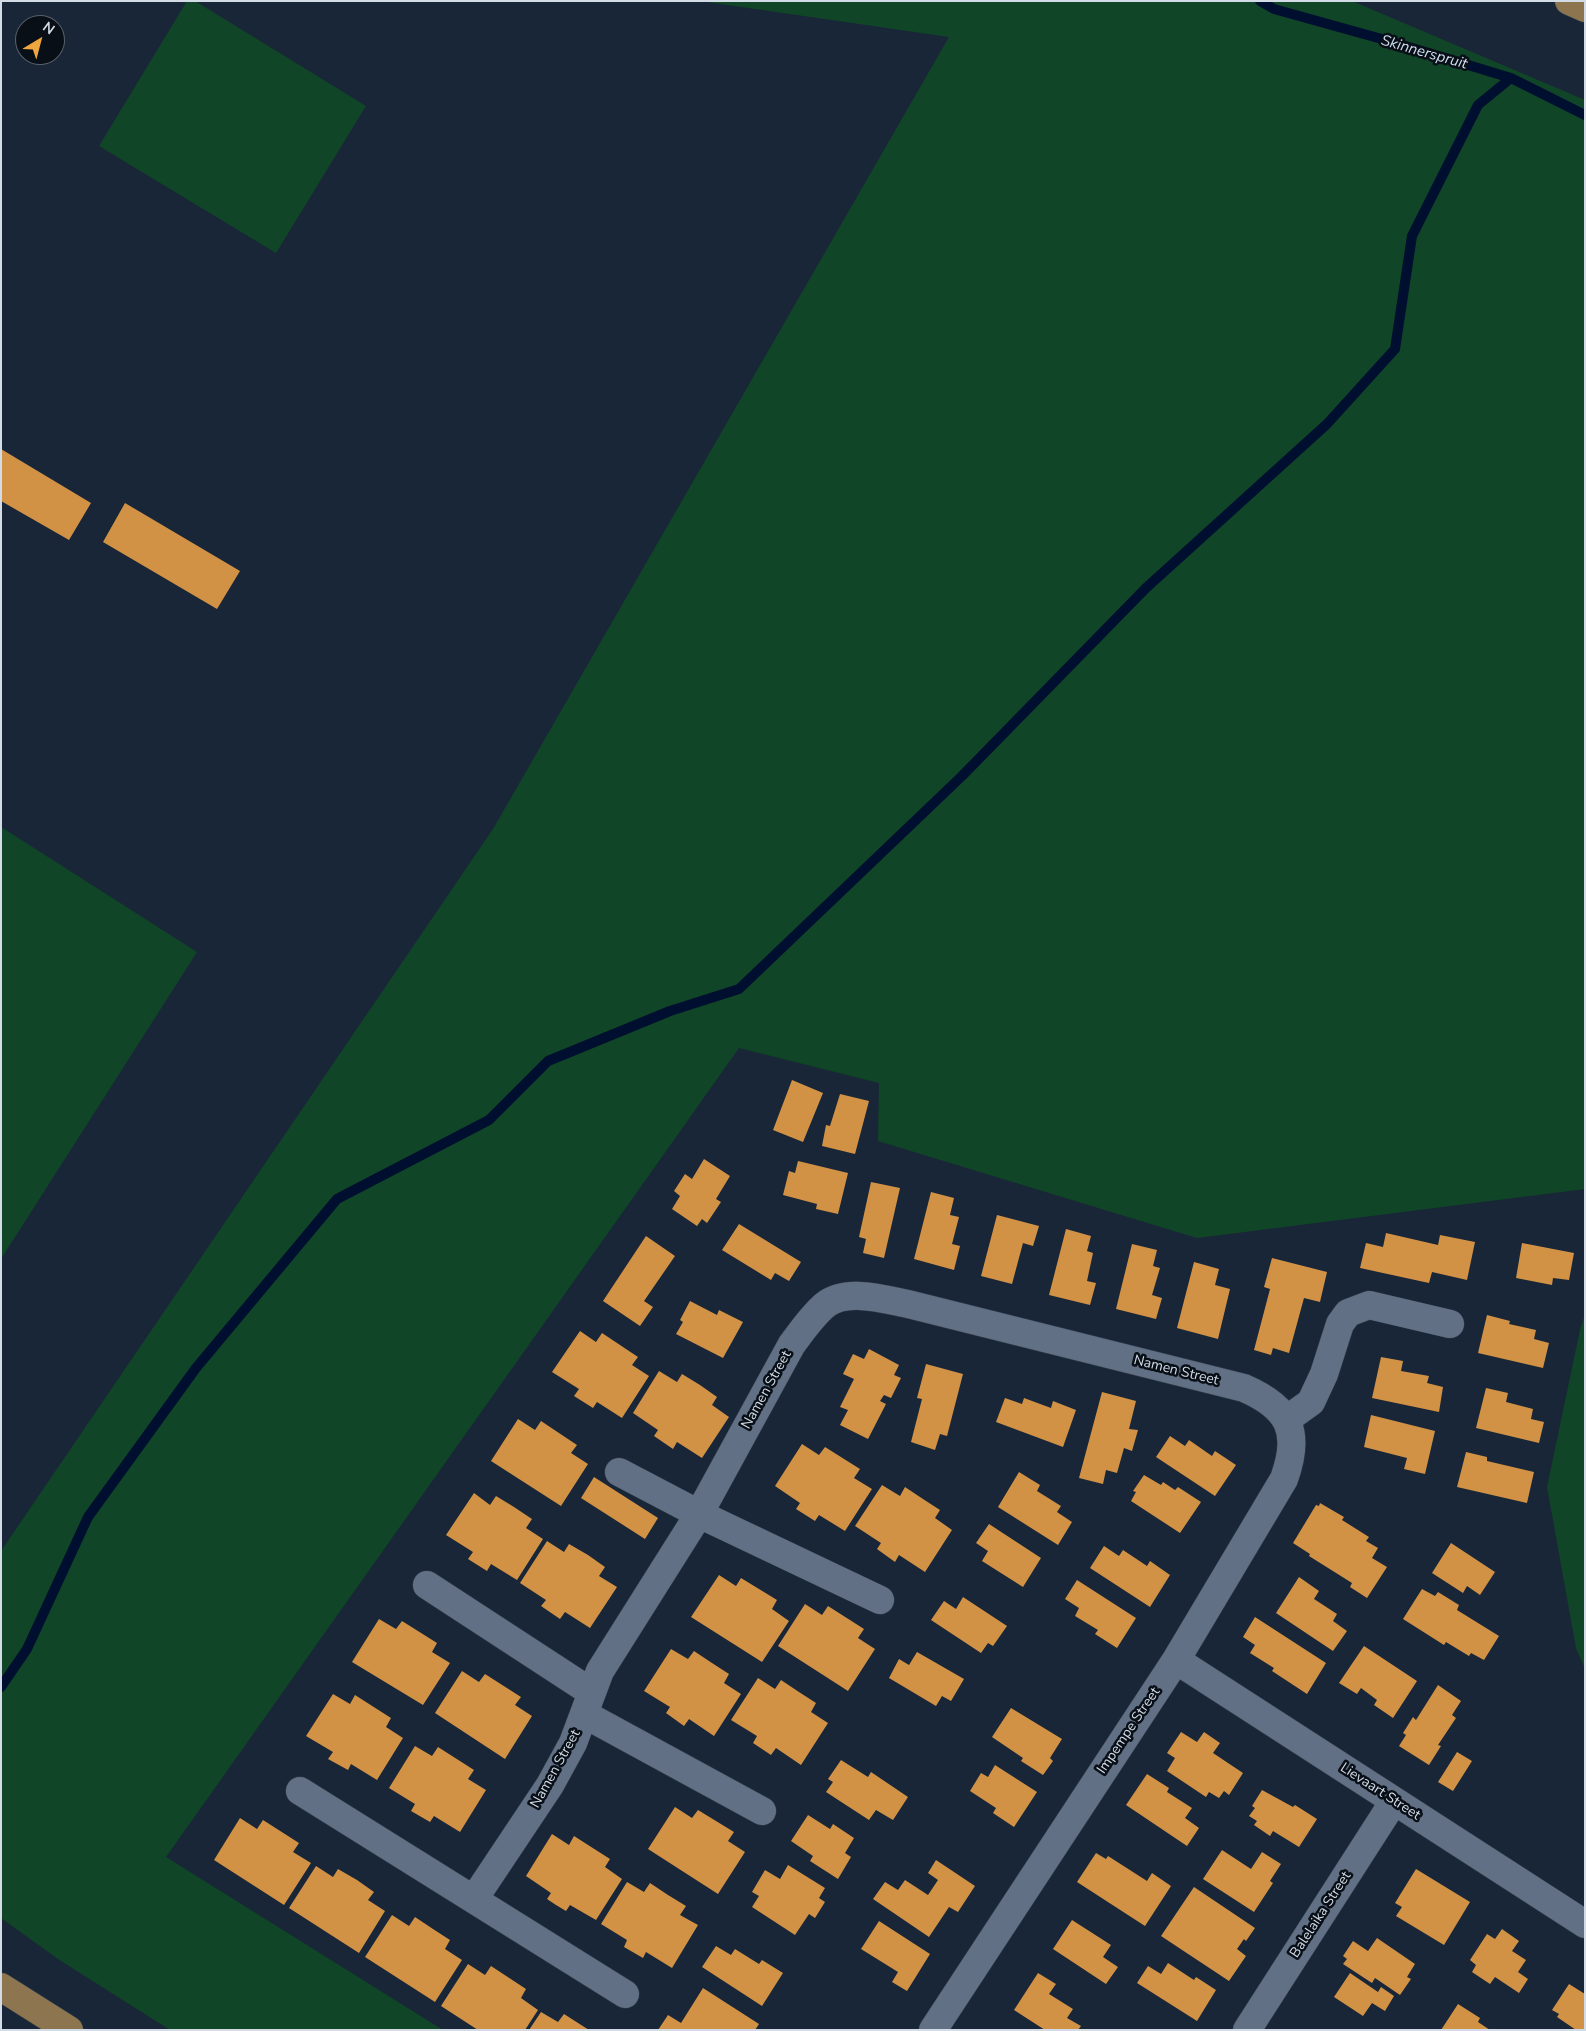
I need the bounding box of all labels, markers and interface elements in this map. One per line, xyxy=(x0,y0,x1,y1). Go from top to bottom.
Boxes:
north arrow xyxy=(15,15,65,65)
text: N xyxy=(39,18,59,39)
water label: Skinnerspruit xyxy=(1379,32,1469,74)
street label: Namen Street xyxy=(739,1348,795,1432)
street label: Namen Street xyxy=(1132,1352,1220,1390)
street label: Impempe Street xyxy=(1094,1685,1164,1777)
street label: Namen Street xyxy=(528,1727,584,1811)
street label: Lievaart Street xyxy=(1337,1760,1423,1824)
street label: Balelaika Street xyxy=(1287,1869,1355,1961)

